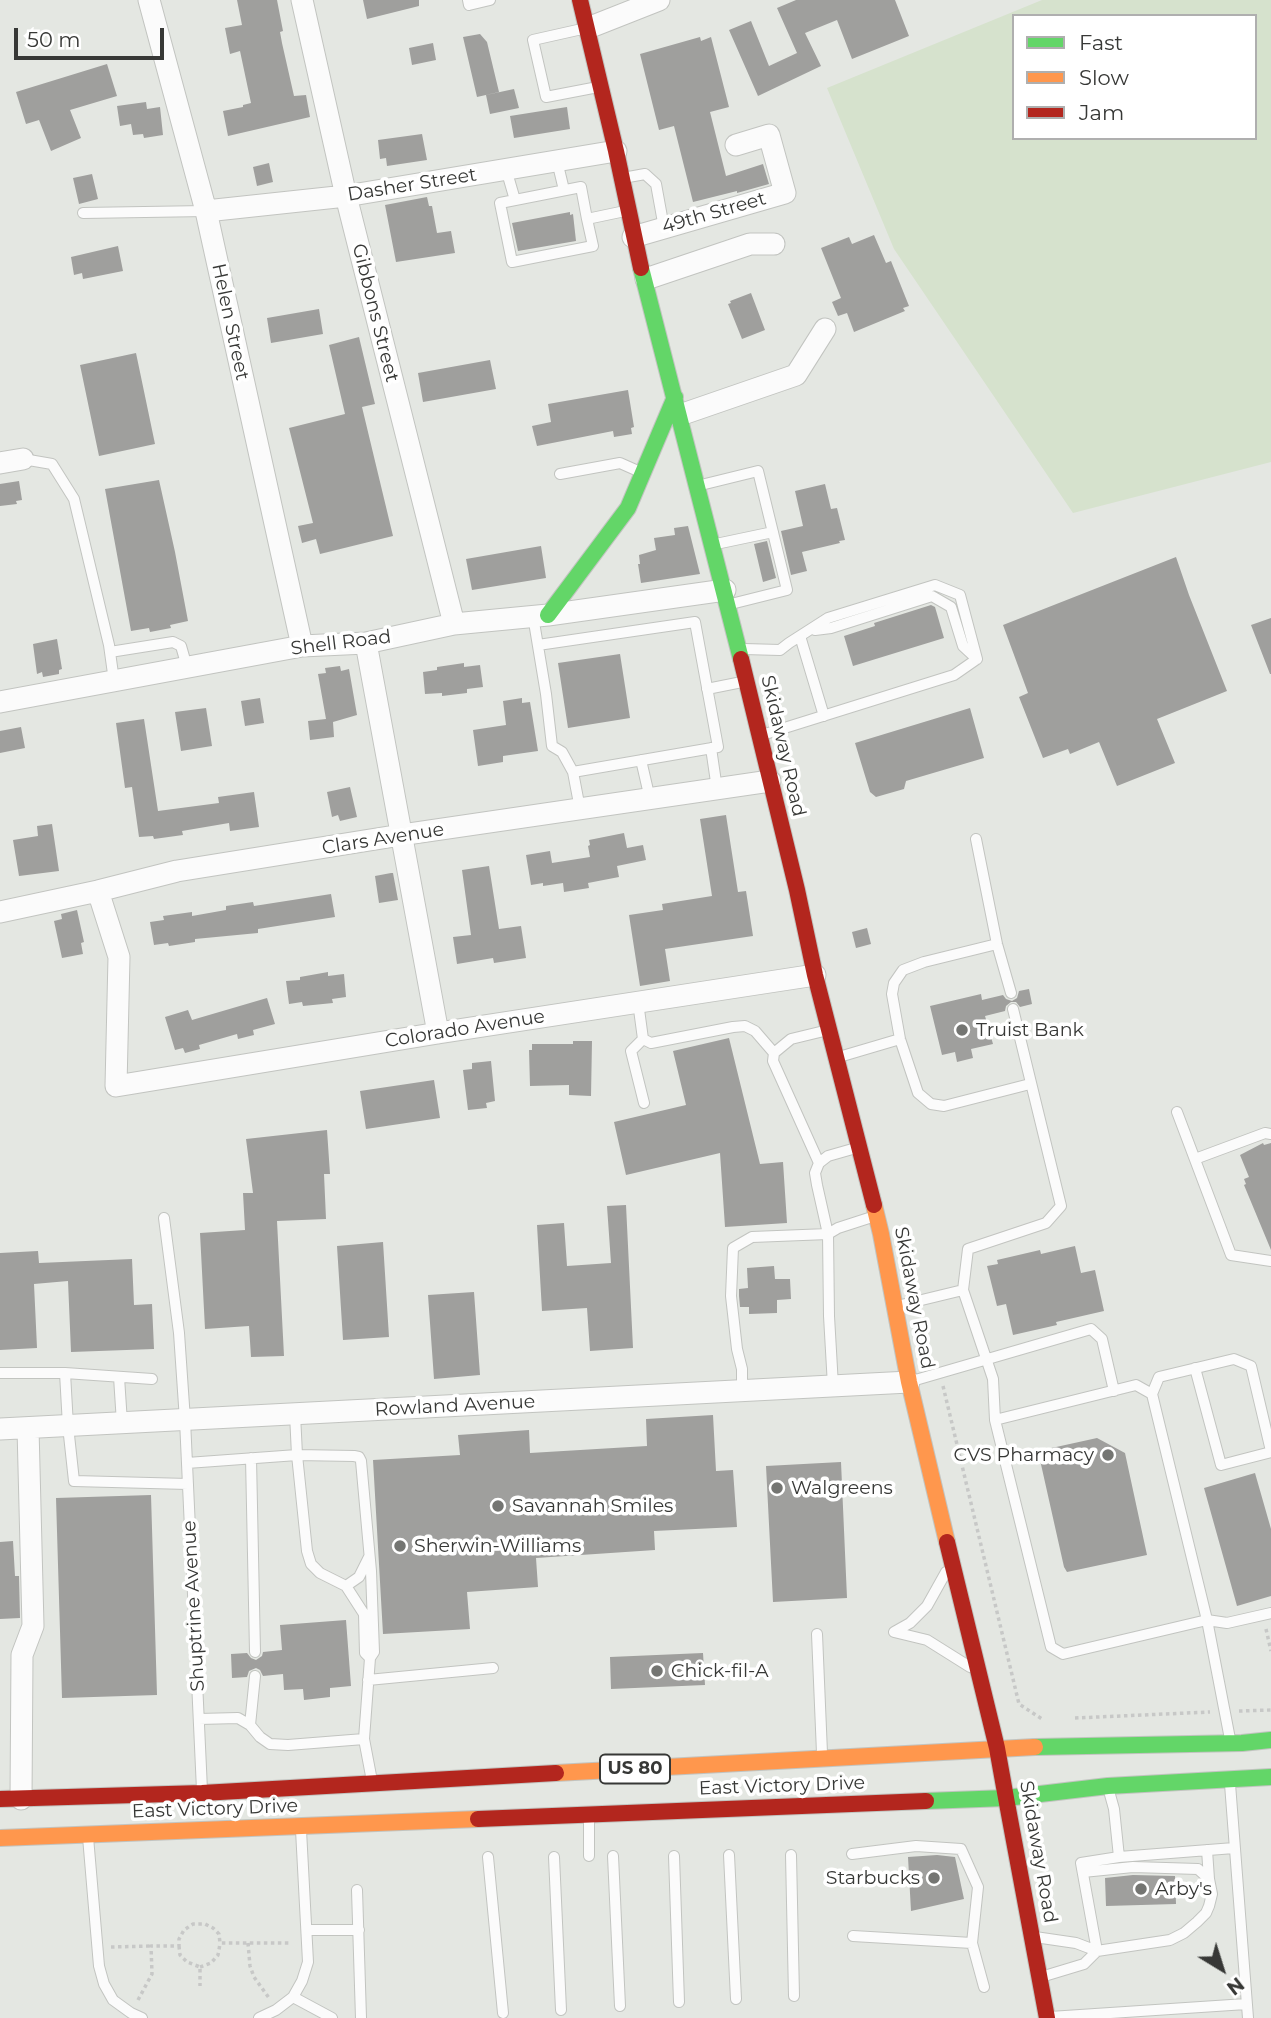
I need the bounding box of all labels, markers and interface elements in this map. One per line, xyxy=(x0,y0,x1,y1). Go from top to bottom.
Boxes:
scale bar xyxy=(18,14,168,58)
legend xyxy=(1012,14,1257,140)
text: 50 m xyxy=(27,27,81,52)
text: Fast xyxy=(1079,30,1123,55)
text: Slow xyxy=(1079,65,1129,90)
text: Jam xyxy=(1079,100,1124,125)
street label: Dasher Street xyxy=(346,164,478,206)
street label: 49th Street xyxy=(659,187,769,239)
street label: Gibbons Street xyxy=(347,241,403,385)
street label: Helen Street xyxy=(207,262,253,382)
street label: Shell Road xyxy=(290,626,392,660)
street label: Skidaway Road xyxy=(756,673,810,819)
street label: Clars Avenue xyxy=(320,818,446,860)
street label: Colorado Avenue xyxy=(383,1005,547,1053)
place label: Truist Bank xyxy=(976,1019,1084,1041)
marker: Truist Bank xyxy=(954,1022,970,1038)
street label: Skidaway Road xyxy=(889,1225,939,1371)
street label: Rowland Avenue xyxy=(374,1390,536,1422)
place label: CVS Pharmacy xyxy=(954,1444,1094,1466)
marker: CVS Pharmacy xyxy=(1100,1447,1116,1463)
place label: Walgreens xyxy=(791,1477,893,1499)
marker: Walgreens xyxy=(769,1480,785,1496)
place label: Savannah Smiles xyxy=(512,1495,673,1517)
marker: Savannah Smiles xyxy=(490,1498,506,1514)
street label: Shuptrine Avenue xyxy=(178,1520,210,1692)
place label: Sherwin-Williams xyxy=(414,1535,581,1557)
marker: Sherwin-Williams xyxy=(392,1538,408,1554)
place label: Chick-fil-A xyxy=(671,1660,769,1682)
marker: Chick-fil-A xyxy=(649,1663,665,1679)
road number: US 80 xyxy=(600,1754,670,1784)
street label: East Victory Drive xyxy=(698,1772,866,1800)
street label: Skidaway Road xyxy=(1014,1779,1062,1925)
street label: East Victory Drive xyxy=(131,1795,299,1823)
place label: Starbucks xyxy=(826,1867,920,1889)
marker: Starbucks xyxy=(926,1870,942,1886)
place label: Arby's xyxy=(1155,1878,1212,1900)
marker: Arby's xyxy=(1133,1881,1149,1897)
north arrow xyxy=(1187,1934,1257,2004)
text: N xyxy=(1222,1972,1248,2000)

